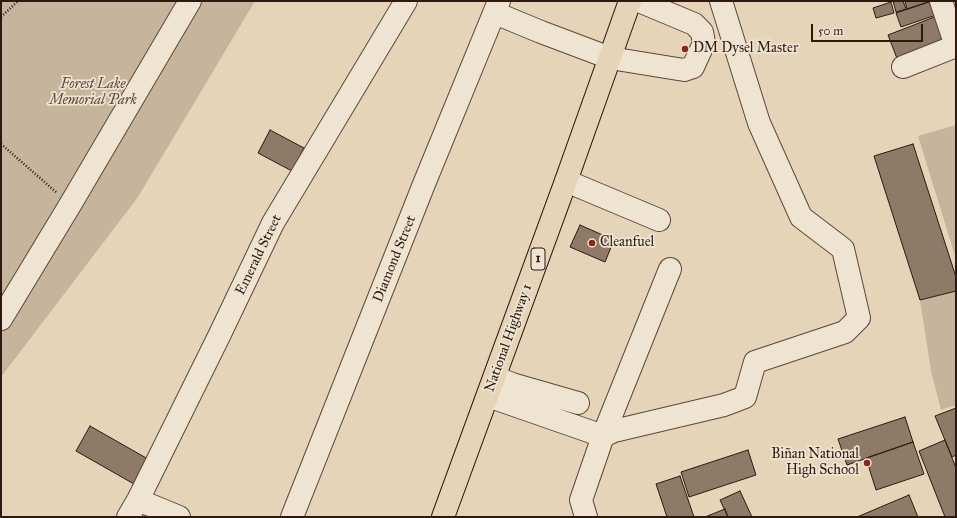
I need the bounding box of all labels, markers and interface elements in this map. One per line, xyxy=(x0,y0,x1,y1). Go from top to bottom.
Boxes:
scale bar xyxy=(813,16,925,42)
text: 50 m xyxy=(818,24,843,38)
place label: DM Dysel Master xyxy=(693,41,798,57)
marker: DM Dysel Master xyxy=(680,44,690,54)
park label: Forest Lake Memorial Park xyxy=(49,77,137,110)
street label: Emerald Street xyxy=(232,212,286,298)
street label: Diamond Street xyxy=(370,213,420,305)
place label: Cleanfuel xyxy=(600,235,654,251)
marker: Cleanfuel xyxy=(587,238,597,248)
road number: 1 xyxy=(531,248,545,270)
street label: National Highway 1 xyxy=(482,282,536,394)
place label: Biñan National High School xyxy=(771,447,859,480)
marker: Biñan National High School xyxy=(862,458,872,468)

